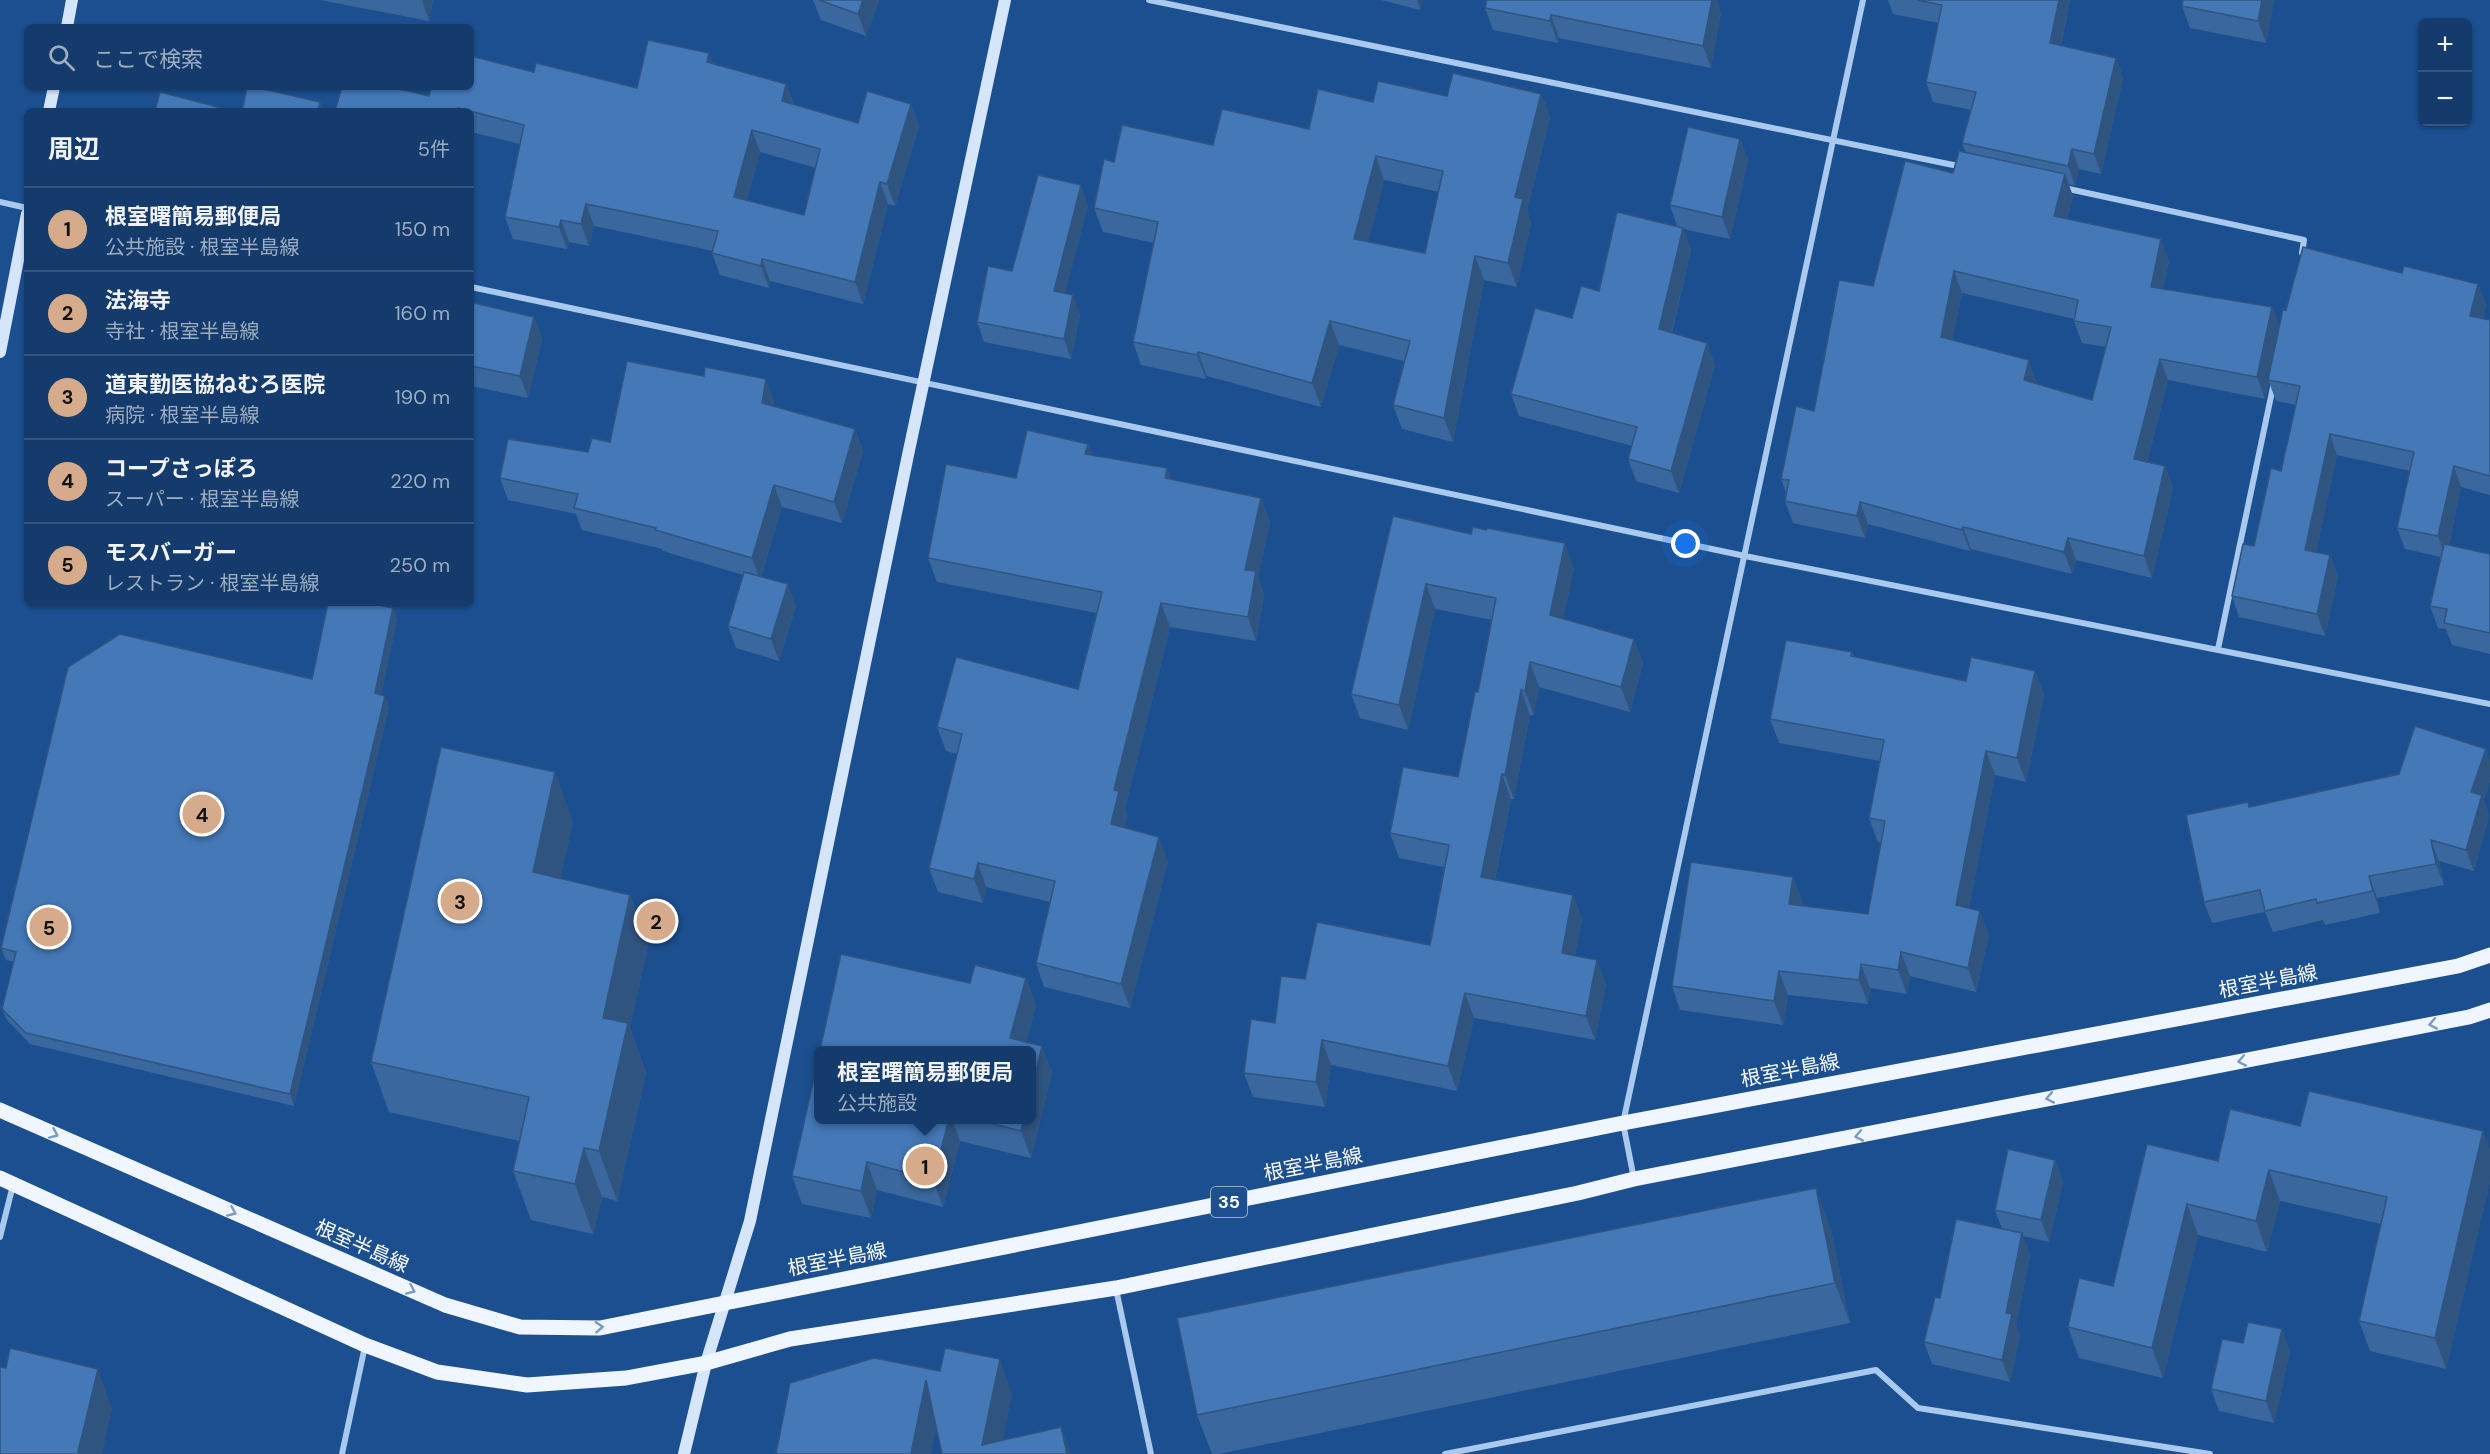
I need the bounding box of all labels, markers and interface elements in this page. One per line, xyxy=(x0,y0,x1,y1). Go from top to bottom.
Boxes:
map controls xyxy=(2418,18,2472,126)
button: + xyxy=(2418,18,2472,72)
search box xyxy=(24,24,474,90)
icon: search xyxy=(45,41,78,74)
text: ここで検索 xyxy=(93,45,203,74)
button: − xyxy=(2418,72,2472,126)
text: 周辺 xyxy=(48,132,100,166)
text: 5件 xyxy=(418,136,450,162)
text: 根室曙簡易郵便局 xyxy=(105,202,281,231)
text: 1 xyxy=(64,216,71,242)
text: 150 m xyxy=(395,216,450,242)
text: 公共施設 · 根室半島線 xyxy=(105,234,300,260)
text: 法海寺 xyxy=(105,286,171,315)
text: 2 xyxy=(62,300,73,326)
text: 160 m xyxy=(394,300,450,326)
text: 寺社 · 根室半島線 xyxy=(105,318,260,344)
text: 道東勤医協ねむろ医院 xyxy=(105,370,325,399)
text: 3 xyxy=(61,384,74,410)
text: 190 m xyxy=(394,384,450,410)
text: 病院 · 根室半島線 xyxy=(105,402,260,428)
text: コープさっぽろ xyxy=(105,454,258,483)
text: 4 xyxy=(61,468,74,494)
text: 220 m xyxy=(390,468,450,494)
text: スーパー · 根室半島線 xyxy=(105,486,299,512)
your location xyxy=(1671,529,1700,558)
text: モスバーガー xyxy=(105,538,237,567)
text: 5 xyxy=(61,552,74,578)
text: 250 m xyxy=(389,552,450,578)
text: レストラン · 根室半島線 xyxy=(105,570,320,596)
pin: 4 xyxy=(182,792,222,836)
pin: 3 xyxy=(440,878,480,924)
pin: 2 xyxy=(636,898,676,944)
pin: 5 xyxy=(29,904,68,950)
street label: 根室半島線 xyxy=(2216,959,2320,1003)
one-way arrow xyxy=(2428,1017,2438,1030)
popup xyxy=(814,1046,1036,1124)
street label: 根室半島線 xyxy=(1738,1048,1842,1092)
one-way arrow xyxy=(2237,1054,2247,1067)
text: 根室曙簡易郵便局 xyxy=(837,1058,1013,1087)
text: 公共施設 xyxy=(837,1090,917,1116)
one-way arrow xyxy=(2046,1091,2056,1104)
one-way arrow xyxy=(47,1127,58,1139)
one-way arrow xyxy=(1854,1129,1864,1142)
street label: 根室半島線 xyxy=(1261,1142,1365,1186)
pin: 1 xyxy=(906,1144,944,1188)
road number: 35 xyxy=(1211,1187,1247,1217)
one-way arrow xyxy=(226,1205,237,1217)
street label: 根室半島線 xyxy=(311,1214,413,1278)
street label: 根室半島線 xyxy=(785,1237,889,1281)
one-way arrow xyxy=(404,1283,415,1295)
one-way arrow xyxy=(595,1321,604,1334)

